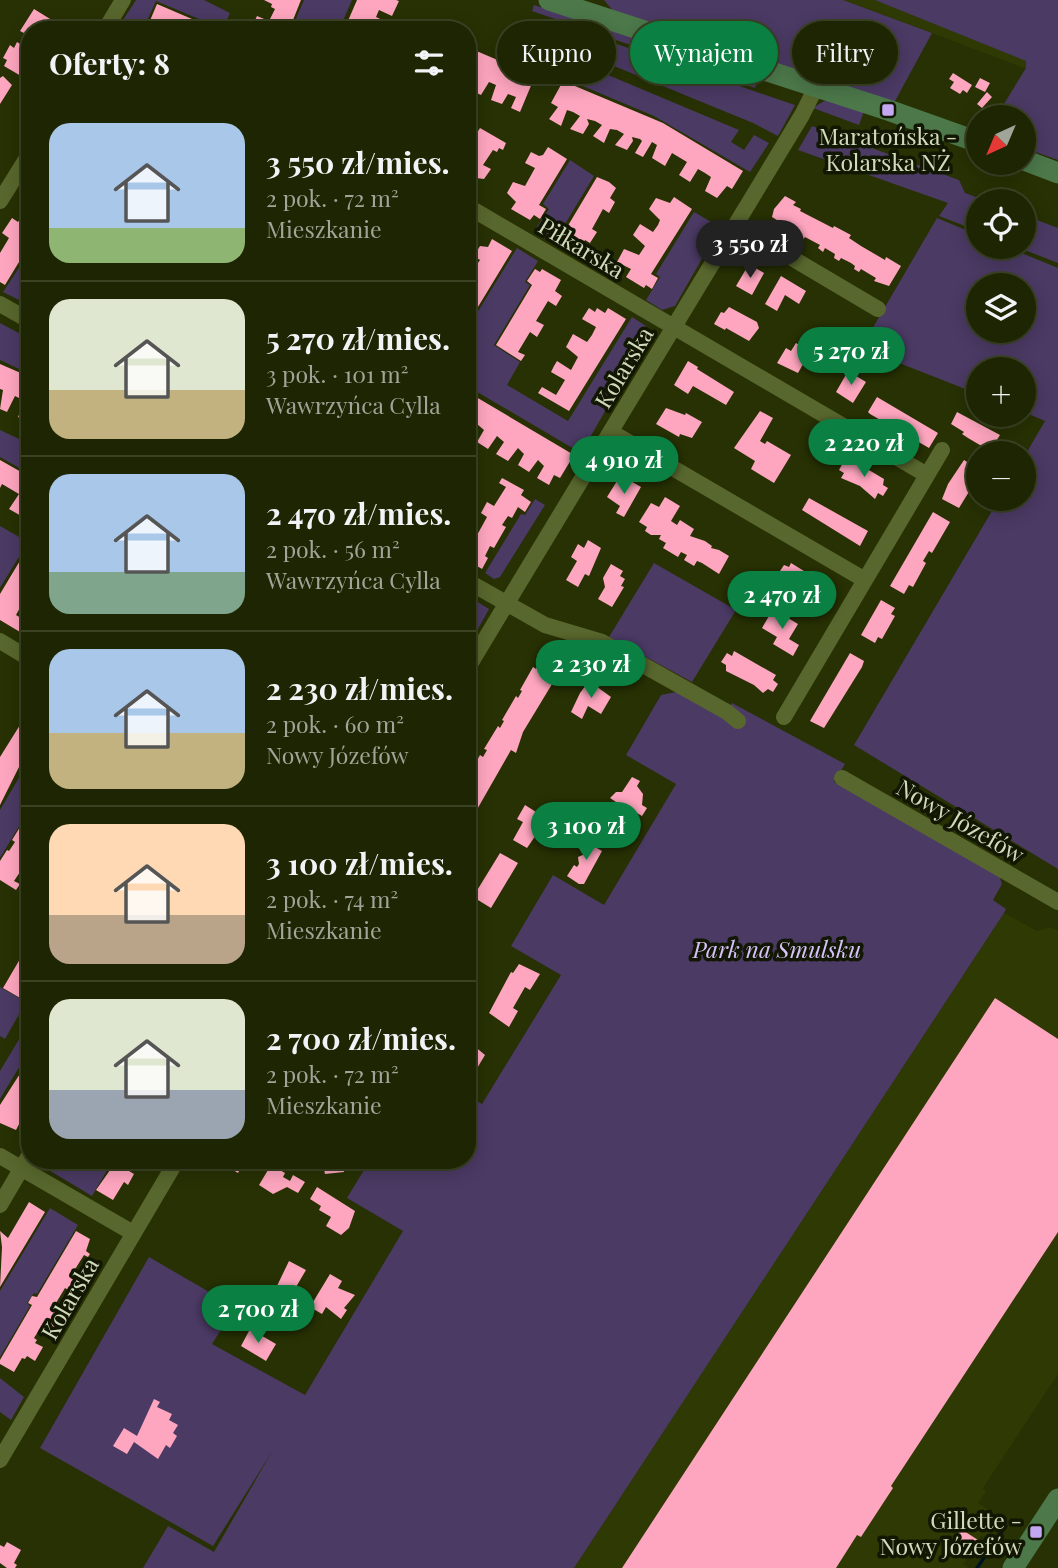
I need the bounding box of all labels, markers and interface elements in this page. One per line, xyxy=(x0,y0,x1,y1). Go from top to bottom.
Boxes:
chip: Kupno xyxy=(497,21,616,84)
chip: Wynajem xyxy=(630,21,778,84)
chip: Filtry xyxy=(792,21,898,84)
text: Oferty: 8 xyxy=(49,43,170,83)
icon: filters xyxy=(410,44,448,82)
marker: Maratońska - Kolarska NŻ xyxy=(880,102,896,118)
north arrow xyxy=(966,105,1036,175)
map controls xyxy=(966,105,1036,511)
place label: Maratońska - Kolarska NŻ xyxy=(819,120,957,177)
text: 3 550 zł/mies. xyxy=(266,142,450,182)
icon: home xyxy=(105,151,189,235)
text: 2 pok. · 72 m² xyxy=(266,182,399,213)
button: locate xyxy=(966,189,1036,259)
street label: Piłkarska xyxy=(533,209,631,285)
text: Mieszkanie xyxy=(266,213,382,244)
pin: 3 550 zł xyxy=(678,220,822,280)
text: 3 550 zł xyxy=(712,227,788,258)
button: layers xyxy=(966,273,1036,343)
text: 5 270 zł/mies. xyxy=(266,318,450,358)
street label: Kolarska xyxy=(587,320,660,414)
icon: home xyxy=(105,327,189,411)
pin: 5 270 zł xyxy=(779,328,923,387)
text: 5 270 zł xyxy=(813,334,889,365)
button: + xyxy=(966,357,1036,427)
text: 3 pok. · 101 m² xyxy=(266,358,409,389)
text: Wawrzyńca Cylla xyxy=(266,389,441,420)
pin: 2 220 zł xyxy=(792,420,936,479)
text: 2 220 zł xyxy=(824,426,904,457)
pin: 4 910 zł xyxy=(552,436,696,496)
button: − xyxy=(966,441,1036,511)
text: 4 910 zł xyxy=(585,443,663,474)
text: 2 470 zł/mies. xyxy=(266,493,451,533)
icon: home xyxy=(105,502,189,586)
text: 2 pok. · 56 m² xyxy=(266,533,400,564)
text: Wawrzyńca Cylla xyxy=(266,564,441,595)
pin: 2 470 zł xyxy=(710,572,854,631)
text: 2 470 zł xyxy=(743,578,821,609)
pin: 2 230 zł xyxy=(519,640,663,700)
text: 2 230 zł xyxy=(552,647,630,678)
text: 2 230 zł/mies. xyxy=(266,668,453,708)
icon: home xyxy=(105,677,189,761)
text: 2 pok. · 60 m² xyxy=(266,708,404,739)
text: Nowy Józefów xyxy=(266,739,408,770)
street label: Nowy Józefów xyxy=(892,771,1031,869)
pin: 3 100 zł xyxy=(514,802,658,862)
text: 3 100 zł xyxy=(547,809,625,840)
text: 3 100 zł/mies. xyxy=(266,843,453,883)
icon: home xyxy=(105,852,189,936)
text: 2 pok. · 74 m² xyxy=(266,883,398,914)
text: Mieszkanie xyxy=(266,914,382,945)
park label: Park na Smulsku xyxy=(692,933,861,964)
text: 2 700 zł/mies. xyxy=(266,1018,456,1058)
icon: home xyxy=(105,1027,189,1111)
text: 2 pok. · 72 m² xyxy=(266,1058,399,1089)
text: Mieszkanie xyxy=(266,1089,382,1120)
street label: Kolarska xyxy=(33,1251,105,1345)
pin: 2 700 zł xyxy=(186,1286,330,1345)
text: 2 700 zł xyxy=(218,1292,298,1323)
place label: Gillette - Nowy Józefów xyxy=(880,1504,1022,1561)
marker: Gillette - Nowy Józefów xyxy=(1028,1524,1044,1540)

